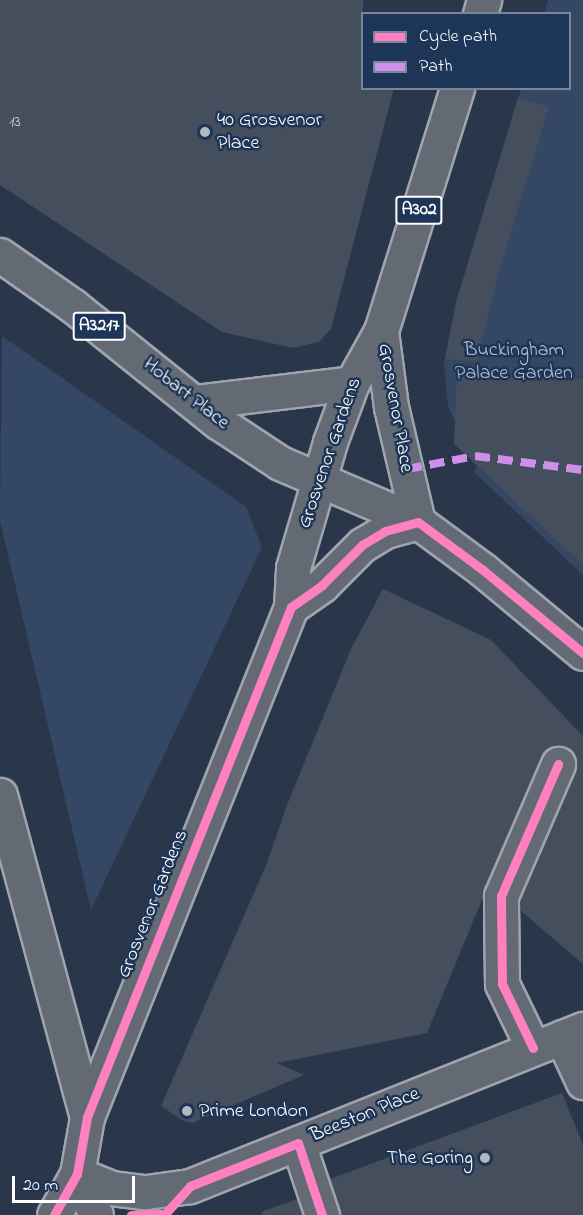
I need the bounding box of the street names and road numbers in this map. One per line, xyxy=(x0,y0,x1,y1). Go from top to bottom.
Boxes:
road number: A302 xyxy=(395,195,443,225)
road number: A3217 xyxy=(72,311,126,341)
street label: Grosvenor Place xyxy=(372,342,418,474)
street label: Hobart Place xyxy=(138,353,234,435)
street label: Grosvenor Gardens xyxy=(293,374,367,532)
street label: Grosvenor Gardens xyxy=(112,826,194,982)
street label: Beeston Place xyxy=(307,1082,423,1148)

